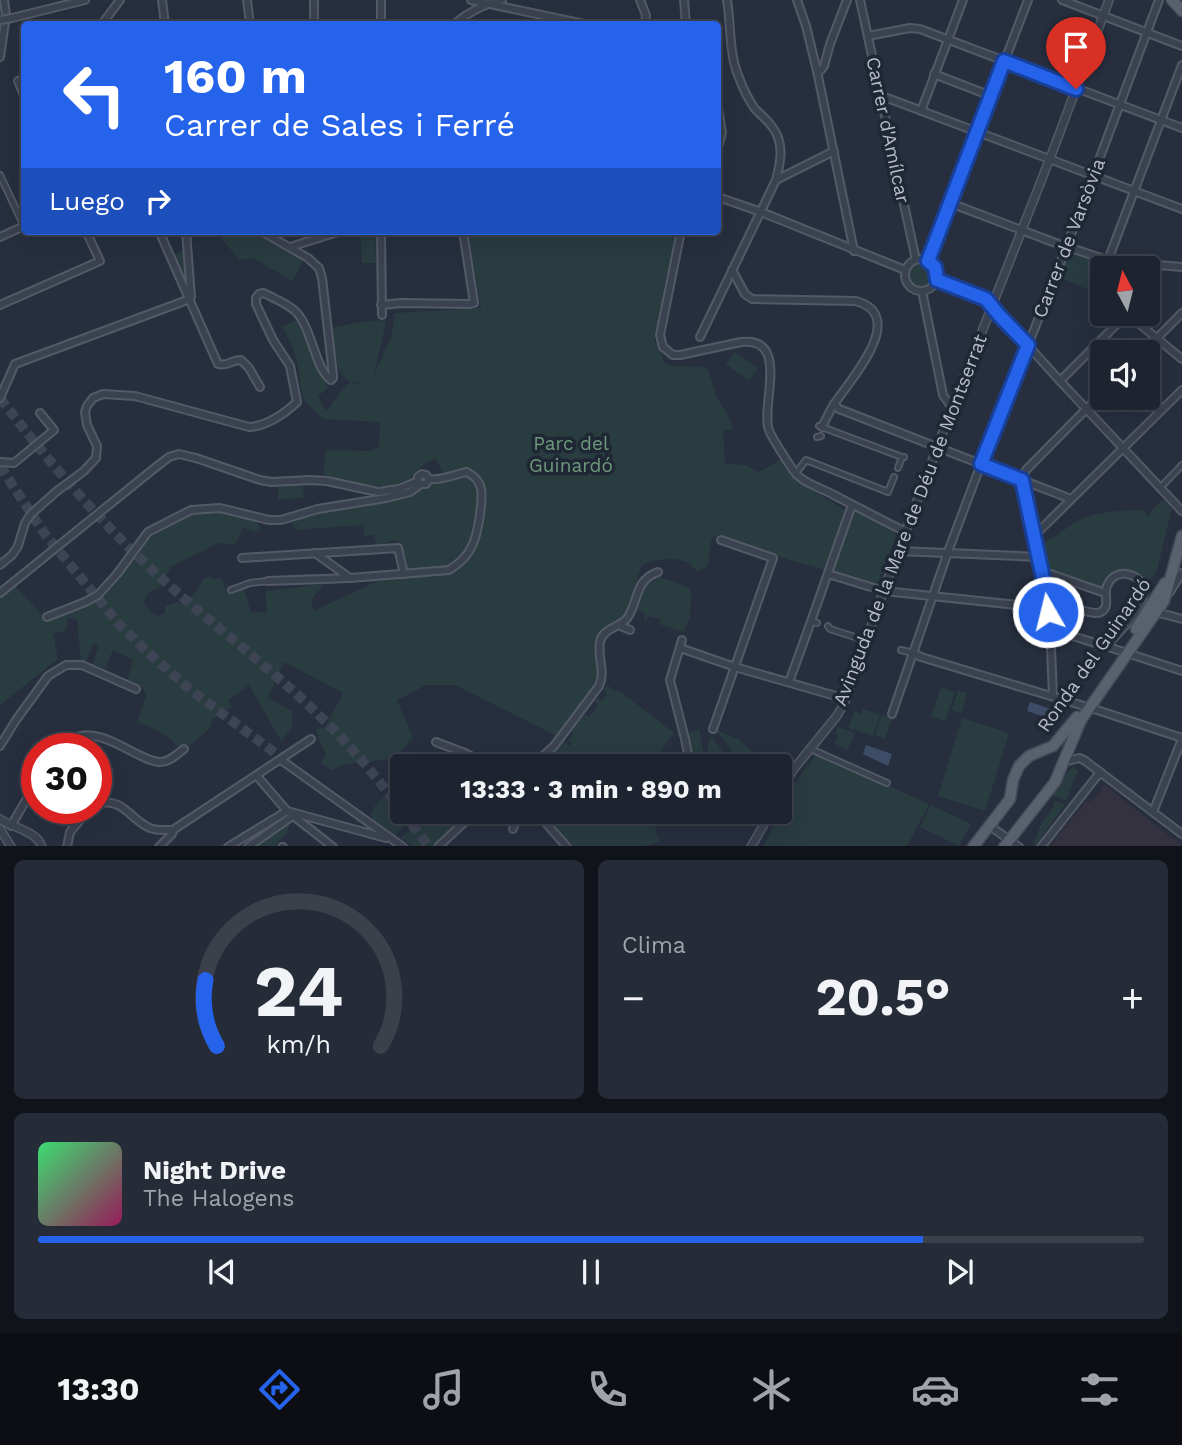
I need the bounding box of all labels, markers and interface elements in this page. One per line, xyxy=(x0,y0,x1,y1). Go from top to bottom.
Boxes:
pin xyxy=(1046,17,1106,89)
icon: arrive xyxy=(1057,28,1095,66)
text: 160 m xyxy=(164,47,307,105)
icon: left xyxy=(49,49,140,140)
street label: Carrer d'Amílcar xyxy=(861,55,915,205)
text: Carrer de Sales i Ferré xyxy=(164,106,515,144)
street label: Carrer de Varsòvia xyxy=(1028,155,1110,321)
icon: right xyxy=(139,182,177,220)
text: Luego xyxy=(49,186,125,216)
north arrow xyxy=(1090,256,1160,326)
map controls xyxy=(1090,256,1160,410)
street label: Avinguda de la Mare de Déu de Montserrat xyxy=(828,331,992,709)
button: sound xyxy=(1090,340,1160,410)
park label: Parc del Guinardó xyxy=(529,432,613,477)
street label: Ronda del Guinardó xyxy=(1032,574,1156,736)
position arrow xyxy=(1011,575,1085,649)
speed limit sign: 30 xyxy=(21,733,112,824)
text: 13:33 · 3 min · 890 m xyxy=(460,774,722,804)
text: Clima xyxy=(622,932,686,959)
text: 24 xyxy=(254,948,344,1034)
text: 20.5° xyxy=(815,967,951,1028)
text: − xyxy=(622,976,645,1020)
text: + xyxy=(1121,976,1144,1020)
text: km/h xyxy=(267,1029,331,1058)
text: Night Drive xyxy=(143,1155,286,1185)
text: The Halogens xyxy=(143,1185,294,1212)
icon: previous xyxy=(203,1253,241,1291)
icon: pause xyxy=(572,1253,610,1291)
icon: next xyxy=(941,1253,979,1291)
icon: directions xyxy=(255,1365,304,1414)
icon: music xyxy=(419,1365,468,1414)
icon: phone xyxy=(583,1365,632,1414)
icon: climate xyxy=(747,1365,796,1414)
icon: car xyxy=(911,1365,960,1414)
icon: filters xyxy=(1075,1365,1124,1414)
text: 13:30 xyxy=(58,1370,140,1408)

